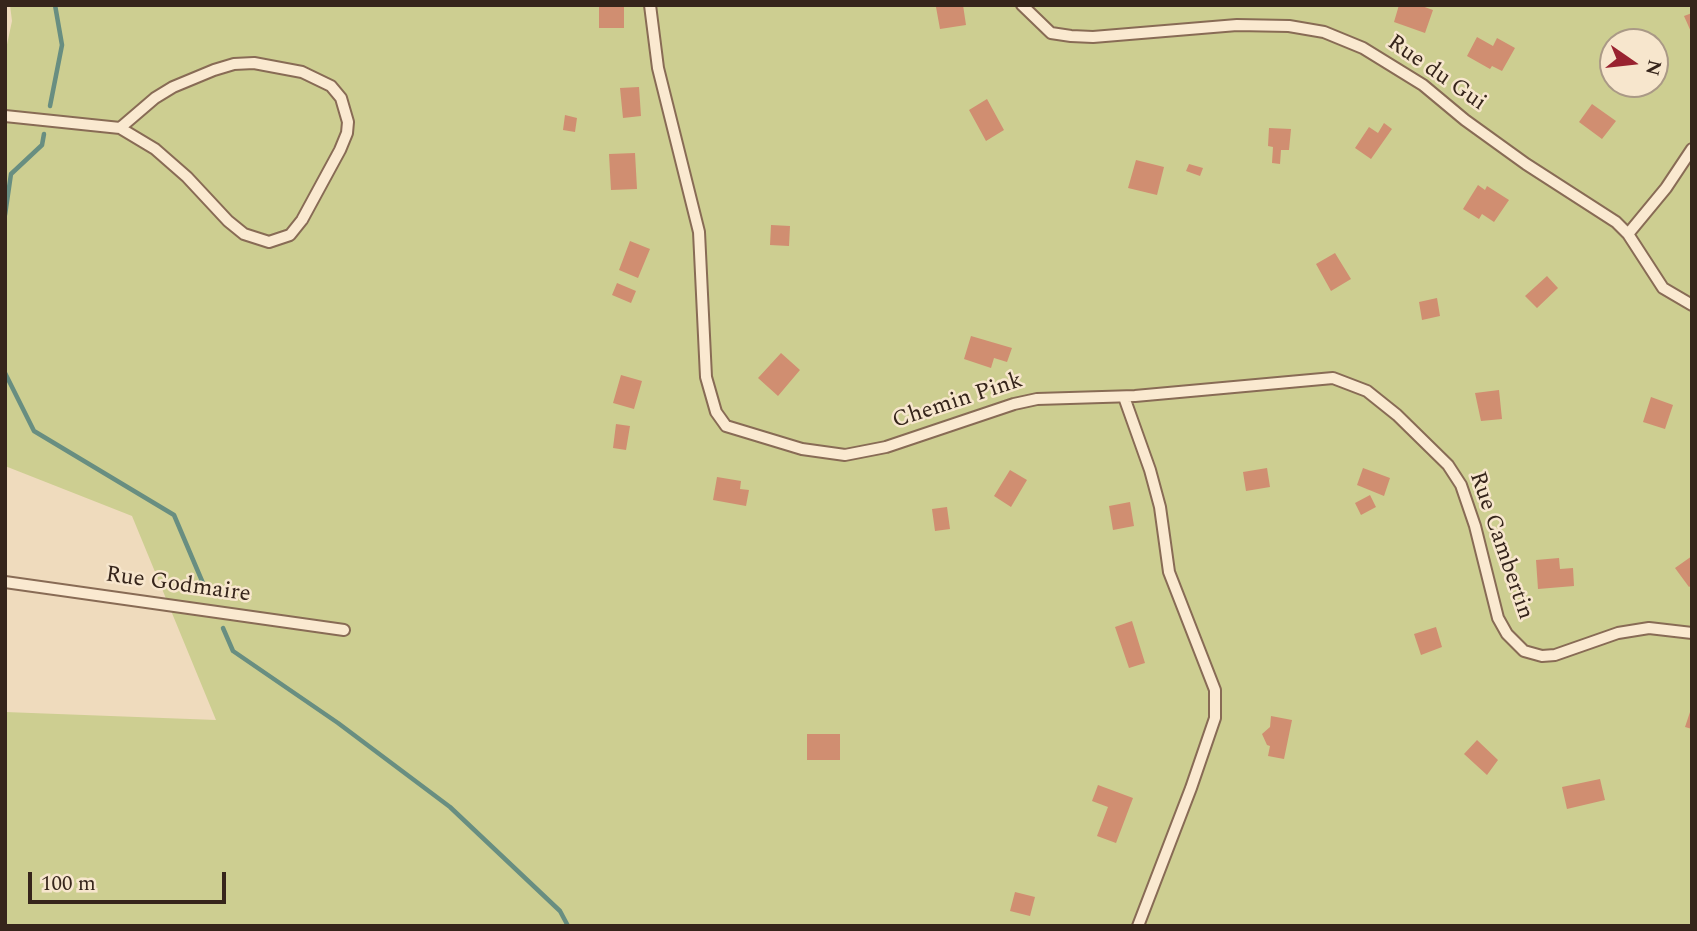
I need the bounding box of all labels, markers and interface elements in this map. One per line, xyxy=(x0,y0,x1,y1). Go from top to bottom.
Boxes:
north arrow xyxy=(1599,28,1669,98)
street label: Rue du Gui xyxy=(1381,30,1491,118)
text: N xyxy=(1637,57,1669,79)
street label: Chemin Pink xyxy=(889,368,1027,436)
street label: Rue Cambertin xyxy=(1462,468,1538,624)
street label: Rue Godmaire xyxy=(104,562,252,610)
scale bar xyxy=(32,858,229,902)
text: 100 m xyxy=(41,868,96,900)

